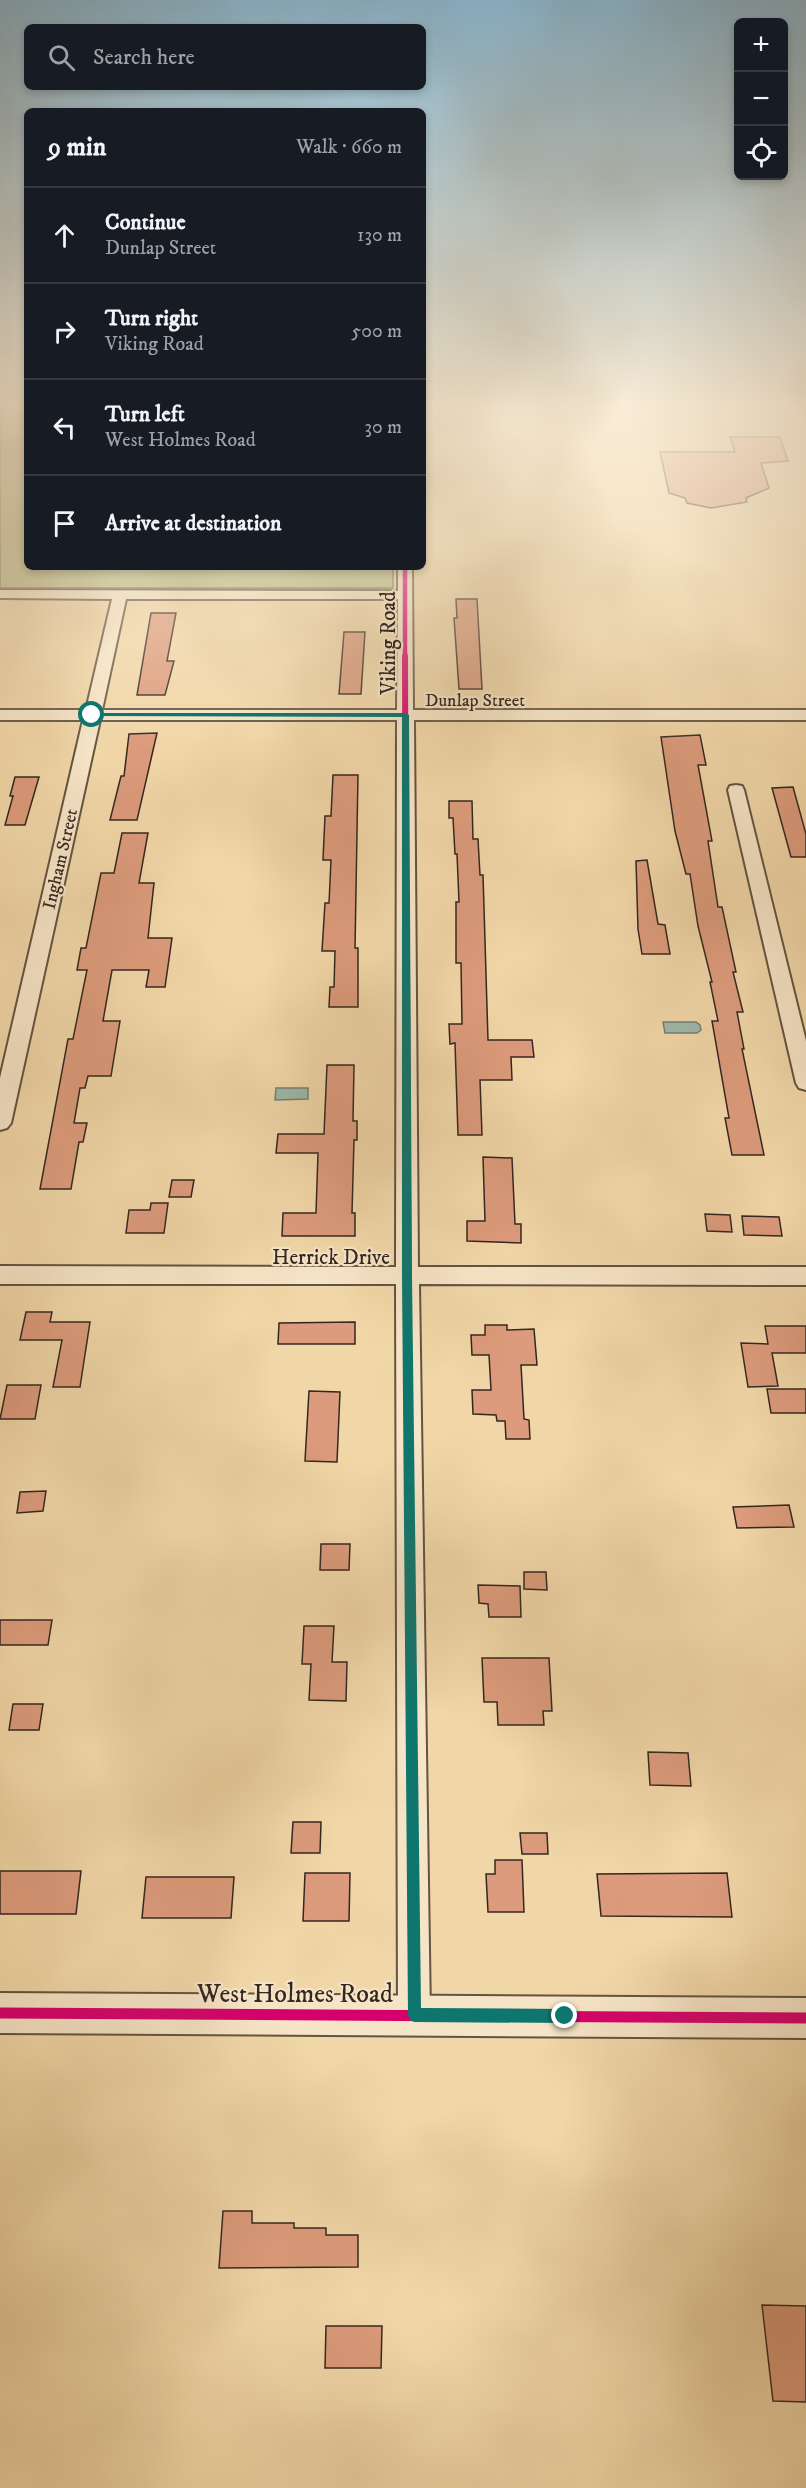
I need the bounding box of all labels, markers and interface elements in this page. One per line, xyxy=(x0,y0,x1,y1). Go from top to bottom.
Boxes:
map controls xyxy=(734,18,788,180)
button: + xyxy=(734,18,788,72)
search box xyxy=(24,24,426,90)
icon: search xyxy=(45,41,78,74)
text: Search here xyxy=(93,44,195,71)
button: − xyxy=(734,72,788,126)
button: locate xyxy=(734,126,788,180)
text: 9 min xyxy=(48,131,106,164)
text: Walk · 660 m xyxy=(296,135,402,160)
text: Continue xyxy=(105,209,186,236)
icon: ahead xyxy=(48,219,81,252)
text: 130 m xyxy=(357,223,402,248)
text: Dunlap Street xyxy=(105,236,216,261)
text: Turn right xyxy=(105,305,198,332)
icon: right xyxy=(48,315,81,348)
text: 500 m xyxy=(351,319,402,344)
text: Viking Road xyxy=(105,332,204,357)
text: Turn left xyxy=(105,401,185,428)
icon: left xyxy=(48,411,81,444)
text: 30 m xyxy=(364,415,402,440)
text: West Holmes Road xyxy=(105,428,256,453)
icon: arrive xyxy=(48,507,81,540)
text: Arrive at destination xyxy=(105,510,282,537)
street label: Viking Road xyxy=(376,591,402,696)
street label: Dunlap Street xyxy=(425,690,525,712)
route start xyxy=(78,701,104,727)
street label: Ingham Street xyxy=(39,807,83,912)
street label: Herrick Drive xyxy=(272,1245,390,1271)
street label: West Holmes Road xyxy=(196,1978,393,2011)
route end xyxy=(551,2002,577,2028)

